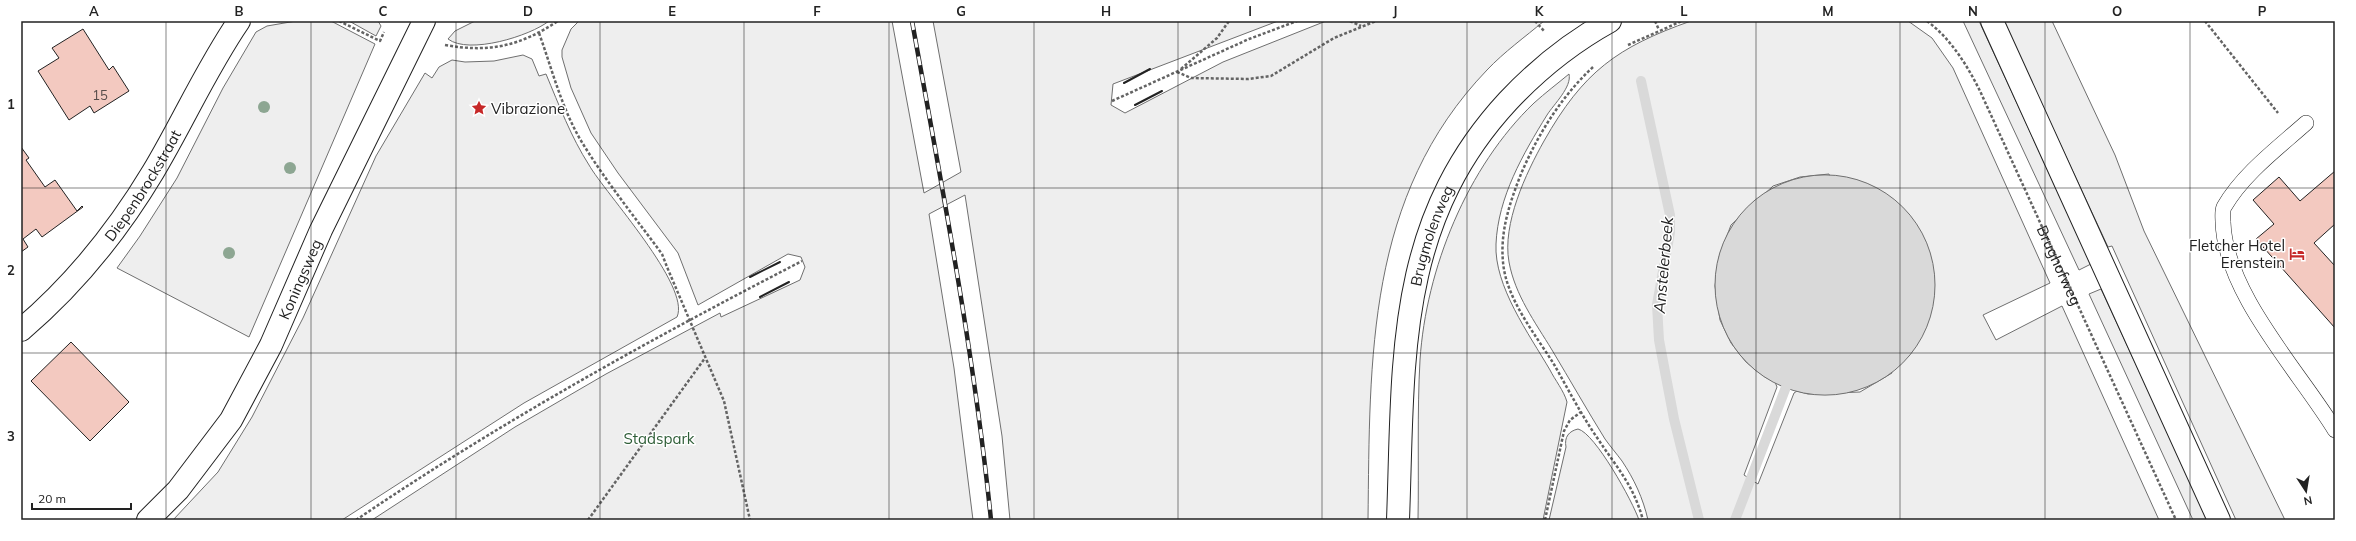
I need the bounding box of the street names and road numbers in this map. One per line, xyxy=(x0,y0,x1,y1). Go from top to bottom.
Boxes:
street label: Diepenbrockstraat xyxy=(100,126,185,245)
street label: Brugmolenweg xyxy=(1406,182,1457,288)
street label: Brughofweg xyxy=(2033,222,2086,308)
street label: Koningsweg xyxy=(274,236,325,322)

